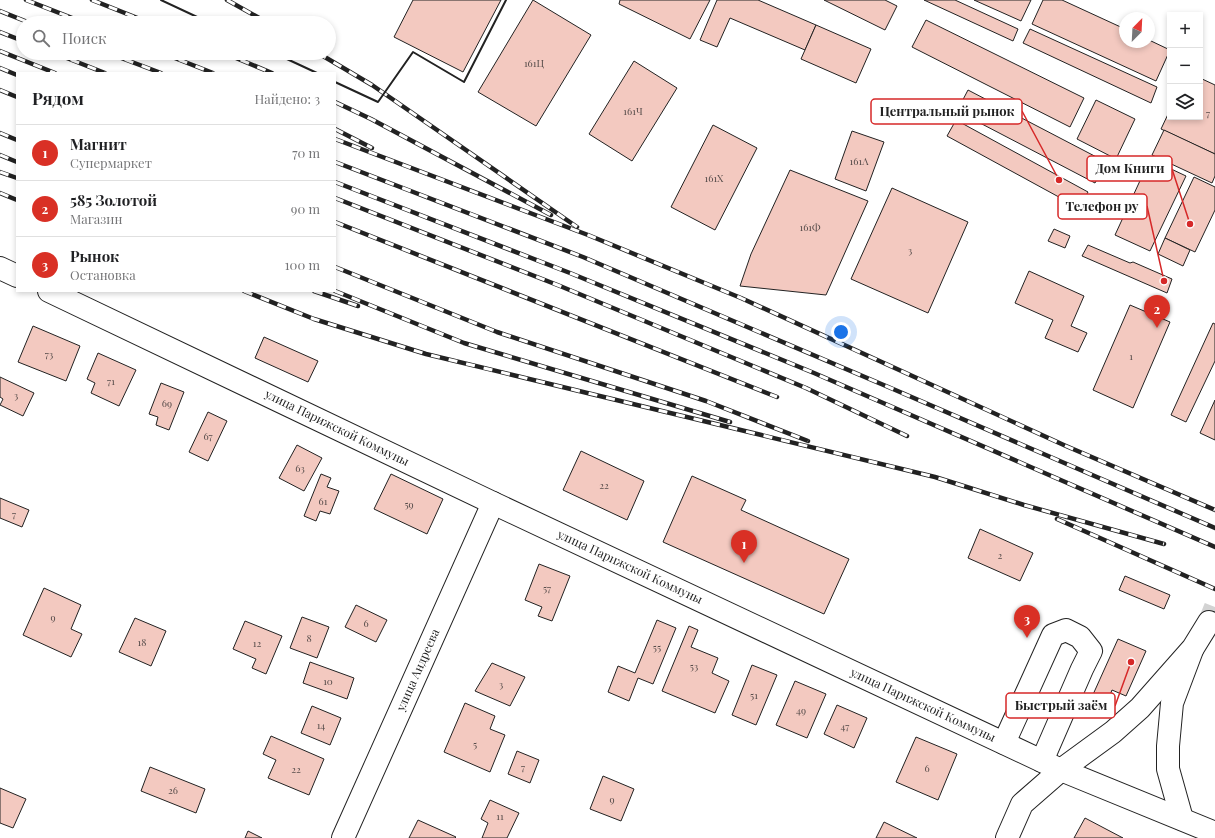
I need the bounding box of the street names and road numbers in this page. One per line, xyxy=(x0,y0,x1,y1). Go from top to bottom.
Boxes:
street label: улица Парижской Коммуны xyxy=(262,385,412,469)
street label: улица Парижской Коммуны xyxy=(554,525,706,607)
street label: улица Андреева xyxy=(391,626,442,714)
street label: улица Парижской Коммуны xyxy=(847,663,999,745)

